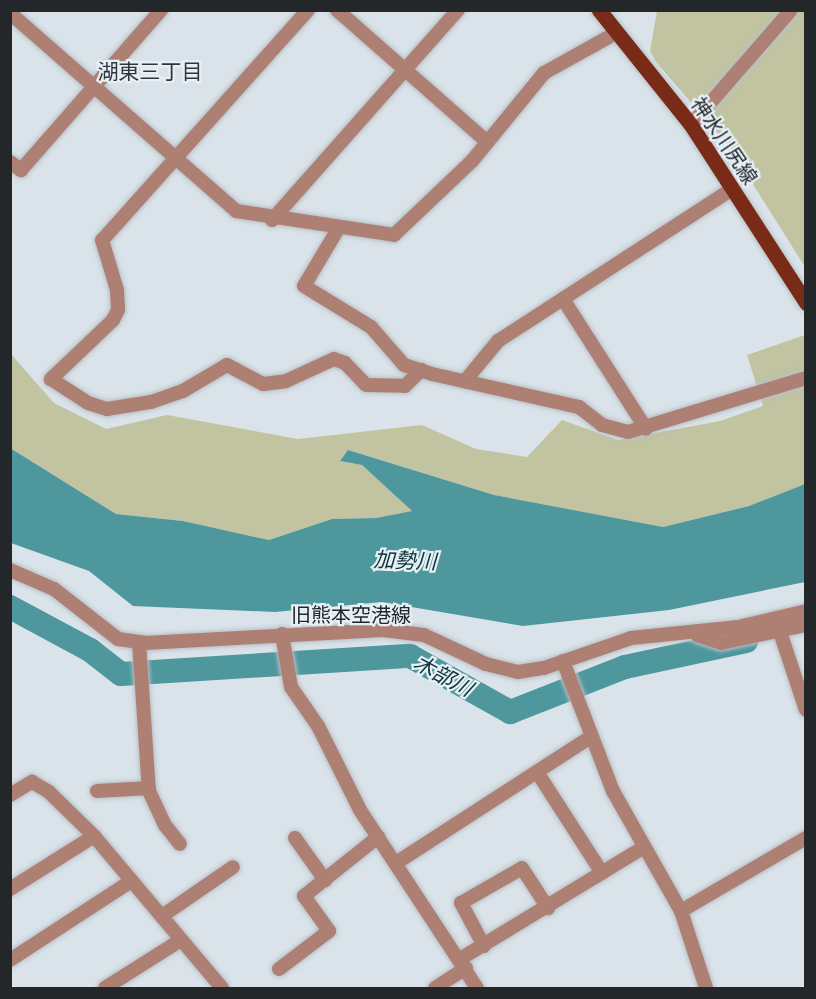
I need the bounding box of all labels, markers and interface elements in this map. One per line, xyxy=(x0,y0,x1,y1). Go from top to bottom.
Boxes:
district label: 湖東三丁目 xyxy=(98,59,202,85)
street label: 神水川尻線 xyxy=(686,93,762,189)
water label: 加勢川 xyxy=(373,547,437,575)
street label: 旧熊本空港線 xyxy=(291,603,411,627)
water label: 木部川 xyxy=(409,650,477,702)

